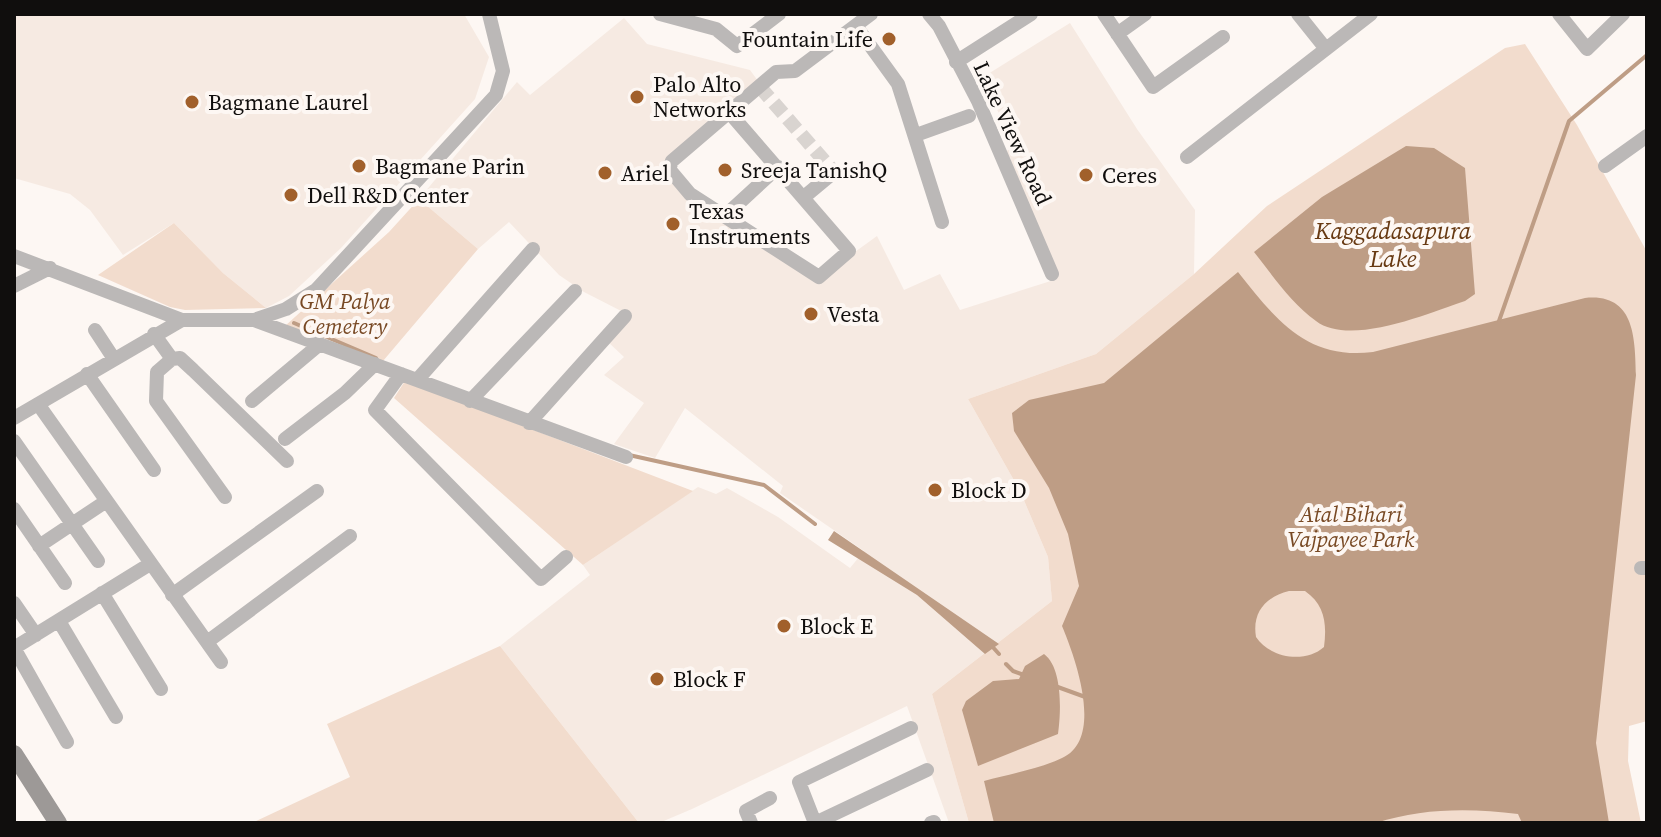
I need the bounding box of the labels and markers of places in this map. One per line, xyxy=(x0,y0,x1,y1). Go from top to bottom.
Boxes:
place label: Fountain Life xyxy=(742,24,873,54)
marker: Fountain Life xyxy=(880,30,898,48)
place label: Palo Alto Networks xyxy=(653,69,746,124)
place label: Bagmane Laurel xyxy=(208,87,369,117)
marker: Palo Alto Networks xyxy=(628,88,646,106)
marker: Bagmane Laurel xyxy=(183,93,201,111)
place label: Bagmane Parin xyxy=(375,151,525,181)
place label: Sreeja TanishQ xyxy=(741,155,887,185)
marker: Bagmane Parin xyxy=(350,157,368,175)
place label: Ariel xyxy=(621,158,669,188)
place label: Ceres xyxy=(1102,160,1157,190)
marker: Sreeja TanishQ xyxy=(716,161,734,179)
marker: Ariel xyxy=(596,164,614,182)
marker: Ceres xyxy=(1077,166,1095,184)
place label: Dell R&D Center xyxy=(307,180,469,210)
marker: Dell R&D Center xyxy=(282,186,300,204)
place label: Texas Instruments xyxy=(689,196,810,251)
marker: Texas Instruments xyxy=(664,215,682,233)
place label: Vesta xyxy=(827,299,880,329)
marker: Vesta xyxy=(802,305,820,323)
place label: Block D xyxy=(951,475,1027,505)
marker: Block D xyxy=(926,481,944,499)
place label: Block E xyxy=(800,611,873,641)
marker: Block E xyxy=(775,617,793,635)
place label: Block F xyxy=(673,664,746,694)
marker: Block F xyxy=(648,670,666,688)

